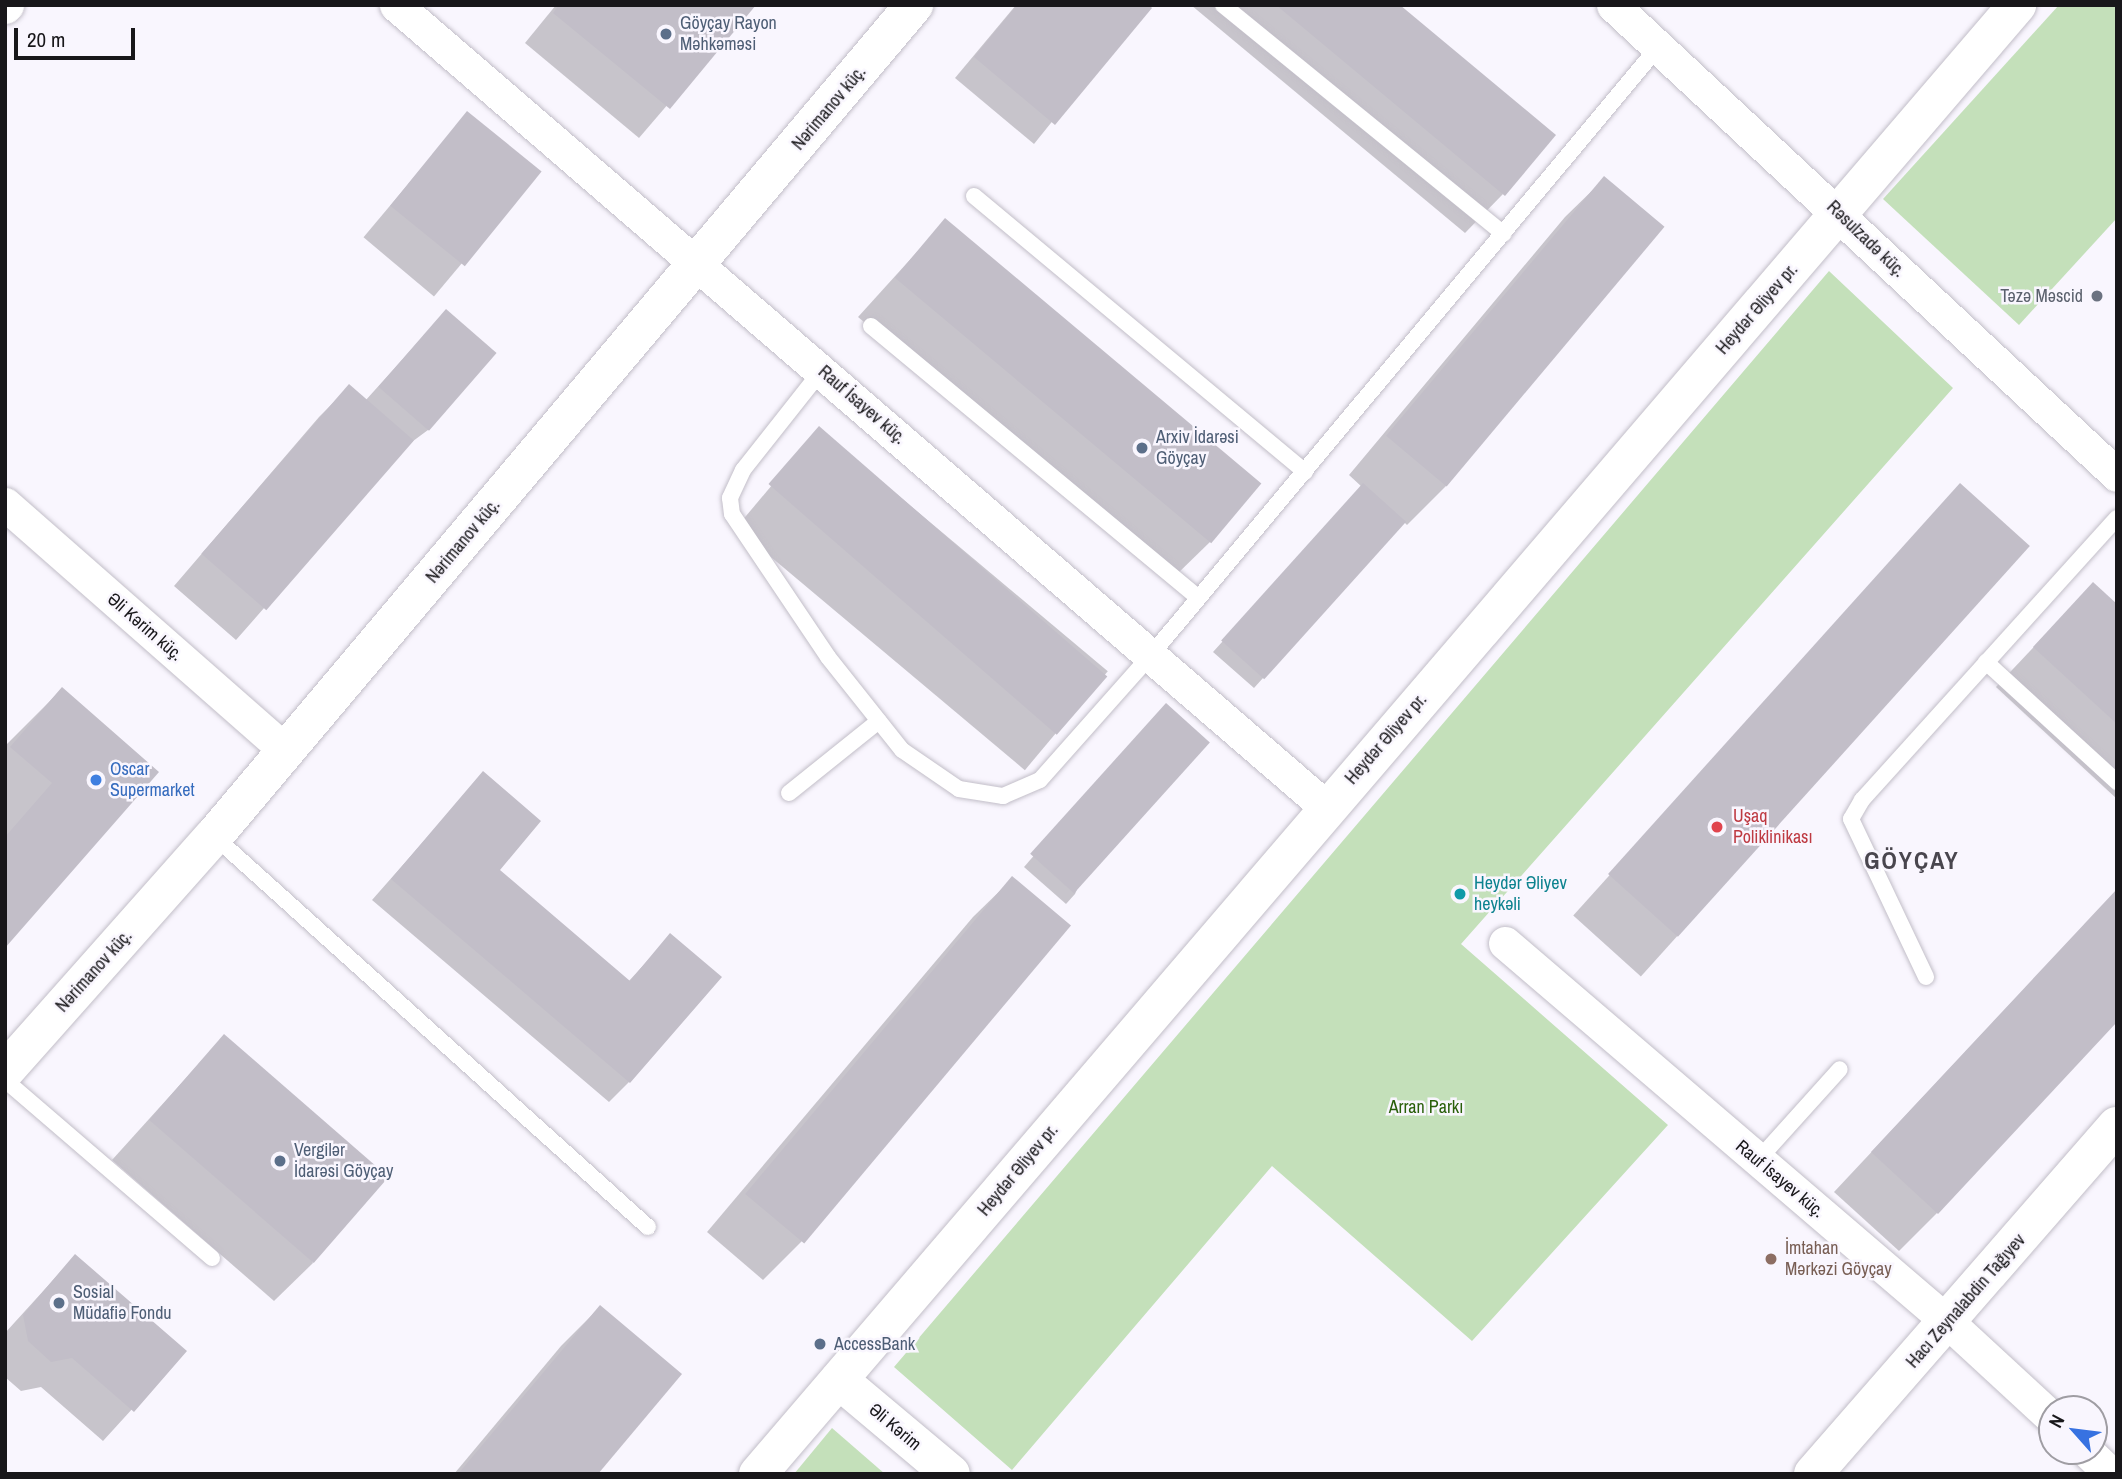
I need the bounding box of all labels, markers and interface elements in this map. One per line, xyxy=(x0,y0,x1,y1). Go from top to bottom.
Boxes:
place label: Göyçay Rayon Məhkəməsi xyxy=(680,13,777,56)
scale bar xyxy=(18,14,138,58)
text: 20 m xyxy=(27,25,65,54)
marker: Göyçay Rayon Məhkəməsi xyxy=(658,26,674,42)
street label: Nərimanov küç. xyxy=(788,61,870,155)
street label: Rəsulzadə küç. xyxy=(1822,196,1910,282)
street label: Heydər Əliyev pr. xyxy=(1712,259,1802,359)
place label: Təzə Məscid xyxy=(2000,285,2083,307)
marker: Təzə Məscid xyxy=(2089,288,2105,304)
street label: Rauf İsayev küç. xyxy=(814,361,910,449)
place label: Arxiv İdarəsi Göyçay xyxy=(1156,427,1239,470)
marker: Arxiv İdarəsi Göyçay xyxy=(1134,440,1150,456)
street label: Nərimanov küç. xyxy=(422,494,504,588)
street label: Əli Kərim küç. xyxy=(103,588,187,666)
street label: Heydər Əliyev pr. xyxy=(1341,689,1431,789)
place label: Oscar Supermarket xyxy=(110,759,194,802)
marker: Oscar Supermarket xyxy=(88,772,104,788)
place label: Uşaq Poliklinikası xyxy=(1733,806,1813,848)
marker: Uşaq Poliklinikası xyxy=(1707,817,1727,837)
district label: GÖYÇAY xyxy=(1865,847,1959,875)
place label: Heydər Əliyev heykəli xyxy=(1474,873,1567,916)
marker: Heydər Əliyev heykəli xyxy=(1452,886,1468,902)
street label: Nərimanov küç. xyxy=(51,925,137,1017)
park label: Arran Parkı xyxy=(1389,1096,1463,1118)
street label: Heydər Əliyev pr. xyxy=(973,1120,1063,1220)
street label: Rauf İsayev küç. xyxy=(1731,1136,1829,1222)
place label: Vergilər İdarəsi Göyçay xyxy=(294,1140,393,1182)
marker: Vergilər İdarəsi Göyçay xyxy=(272,1153,288,1169)
street label: Hacı Zeynalabdin Tağıyev xyxy=(1902,1229,2030,1373)
place label: İmtahan Mərkəzi Göyçay xyxy=(1785,1238,1892,1280)
marker: İmtahan Mərkəzi Göyçay xyxy=(1763,1251,1779,1267)
place label: Sosial Müdafiə Fondu xyxy=(73,1282,172,1324)
marker: Sosial Müdafiə Fondu xyxy=(51,1295,67,1311)
place label: AccessBank xyxy=(834,1333,915,1355)
marker: AccessBank xyxy=(812,1336,828,1352)
north arrow xyxy=(2038,1395,2108,1465)
street label: Əli Kərim xyxy=(864,1399,926,1455)
text: N xyxy=(2042,1410,2070,1432)

